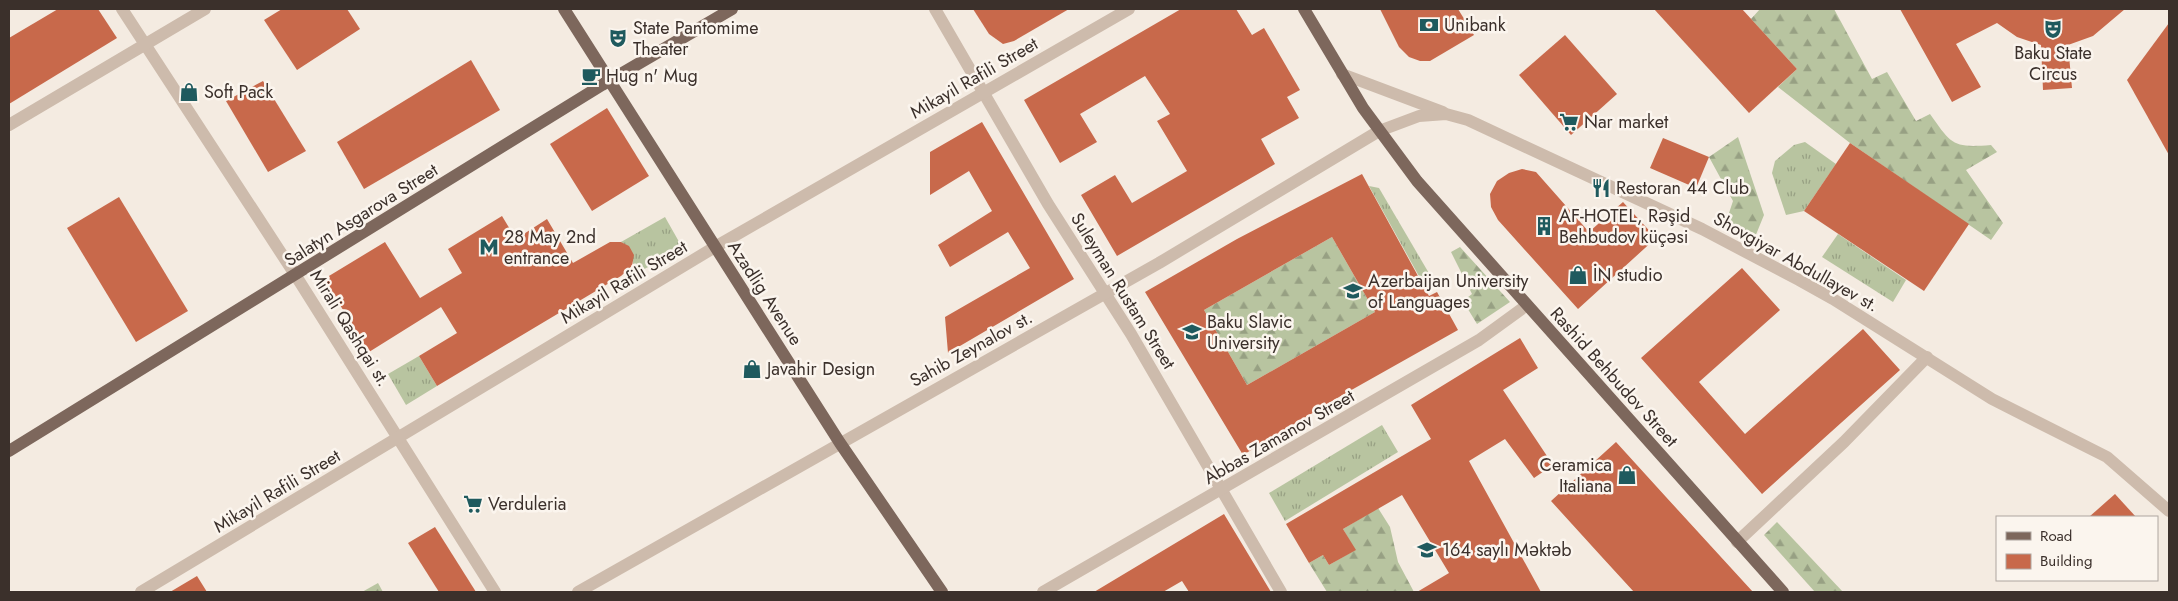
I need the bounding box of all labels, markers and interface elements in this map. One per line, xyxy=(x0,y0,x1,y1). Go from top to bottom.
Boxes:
place label: Unibank xyxy=(1444,12,1506,38)
bank icon: Unibank xyxy=(1418,14,1440,36)
place label: State Pantomime Theater xyxy=(633,15,758,62)
theatre icon: Baku State Circus xyxy=(2042,18,2064,40)
theatre icon: State Pantomime Theater xyxy=(607,27,629,49)
street label: Mikayil Rafili Street xyxy=(905,30,1043,125)
place label: Baku State Circus xyxy=(2014,40,2092,87)
place label: Hug n' Mug xyxy=(606,63,698,89)
cafe icon: Hug n' Mug xyxy=(580,65,602,87)
place label: Soft Pack xyxy=(204,79,273,105)
shop icon: Soft Pack xyxy=(178,81,200,103)
place label: Nar market xyxy=(1584,109,1669,135)
supermarket icon: Nar market xyxy=(1558,111,1580,133)
street label: Salatyn Asgarova Street xyxy=(279,157,443,273)
place label: Restoran 44 Club xyxy=(1616,175,1749,201)
restaurant icon: Restoran 44 Club xyxy=(1590,177,1612,199)
place label: AF-HOTEL, Rəşid Behbudov küçəsi xyxy=(1559,203,1690,250)
street label: Shovgiyar Abdullayev st. xyxy=(1709,206,1883,318)
street label: Suleyman Rustam Street xyxy=(1064,208,1182,375)
building icon: AF-HOTEL, Rəşid Behbudov küçəsi xyxy=(1533,215,1555,237)
place label: 28 May 2nd entrance xyxy=(504,224,596,271)
street label: Mikayil Rafili Street xyxy=(556,234,693,330)
street label: Azadlig Avenue xyxy=(721,235,809,351)
metro station icon: 28 May 2nd entrance xyxy=(478,236,500,258)
place label: İN studio xyxy=(1593,262,1663,288)
street label: Mirali Qashqai st. xyxy=(304,264,396,392)
shop icon: İN studio xyxy=(1567,264,1589,286)
place label: Azerbaijan University of Languages xyxy=(1368,268,1529,315)
school or university icon: Azerbaijan University of Languages xyxy=(1342,280,1364,302)
street label: Rashid Behbudov Street xyxy=(1544,301,1684,453)
street label: Sahib Zeynalov st. xyxy=(905,305,1037,393)
place label: Baku Slavic University xyxy=(1207,309,1292,356)
school or university icon: Baku Slavic University xyxy=(1181,321,1203,343)
place label: Javahir Design xyxy=(765,356,875,382)
shop icon: Javahir Design xyxy=(741,358,763,380)
street label: Abbas Zamanov Street xyxy=(1199,383,1360,491)
street label: Mikayil Rafili Street xyxy=(209,443,346,539)
place label: Ceramica Italiana xyxy=(1540,452,1612,499)
shop icon: Ceramica Italiana xyxy=(1616,464,1638,486)
place label: Verduleria xyxy=(488,491,567,517)
supermarket icon: Verduleria xyxy=(462,493,484,515)
legend xyxy=(1996,516,2158,581)
text: Road xyxy=(2040,525,2072,547)
place label: 164 saylı Məktəb xyxy=(1442,537,1571,563)
school or university icon: 164 saylı Məktəb xyxy=(1416,539,1438,561)
text: Building xyxy=(2040,550,2092,572)

